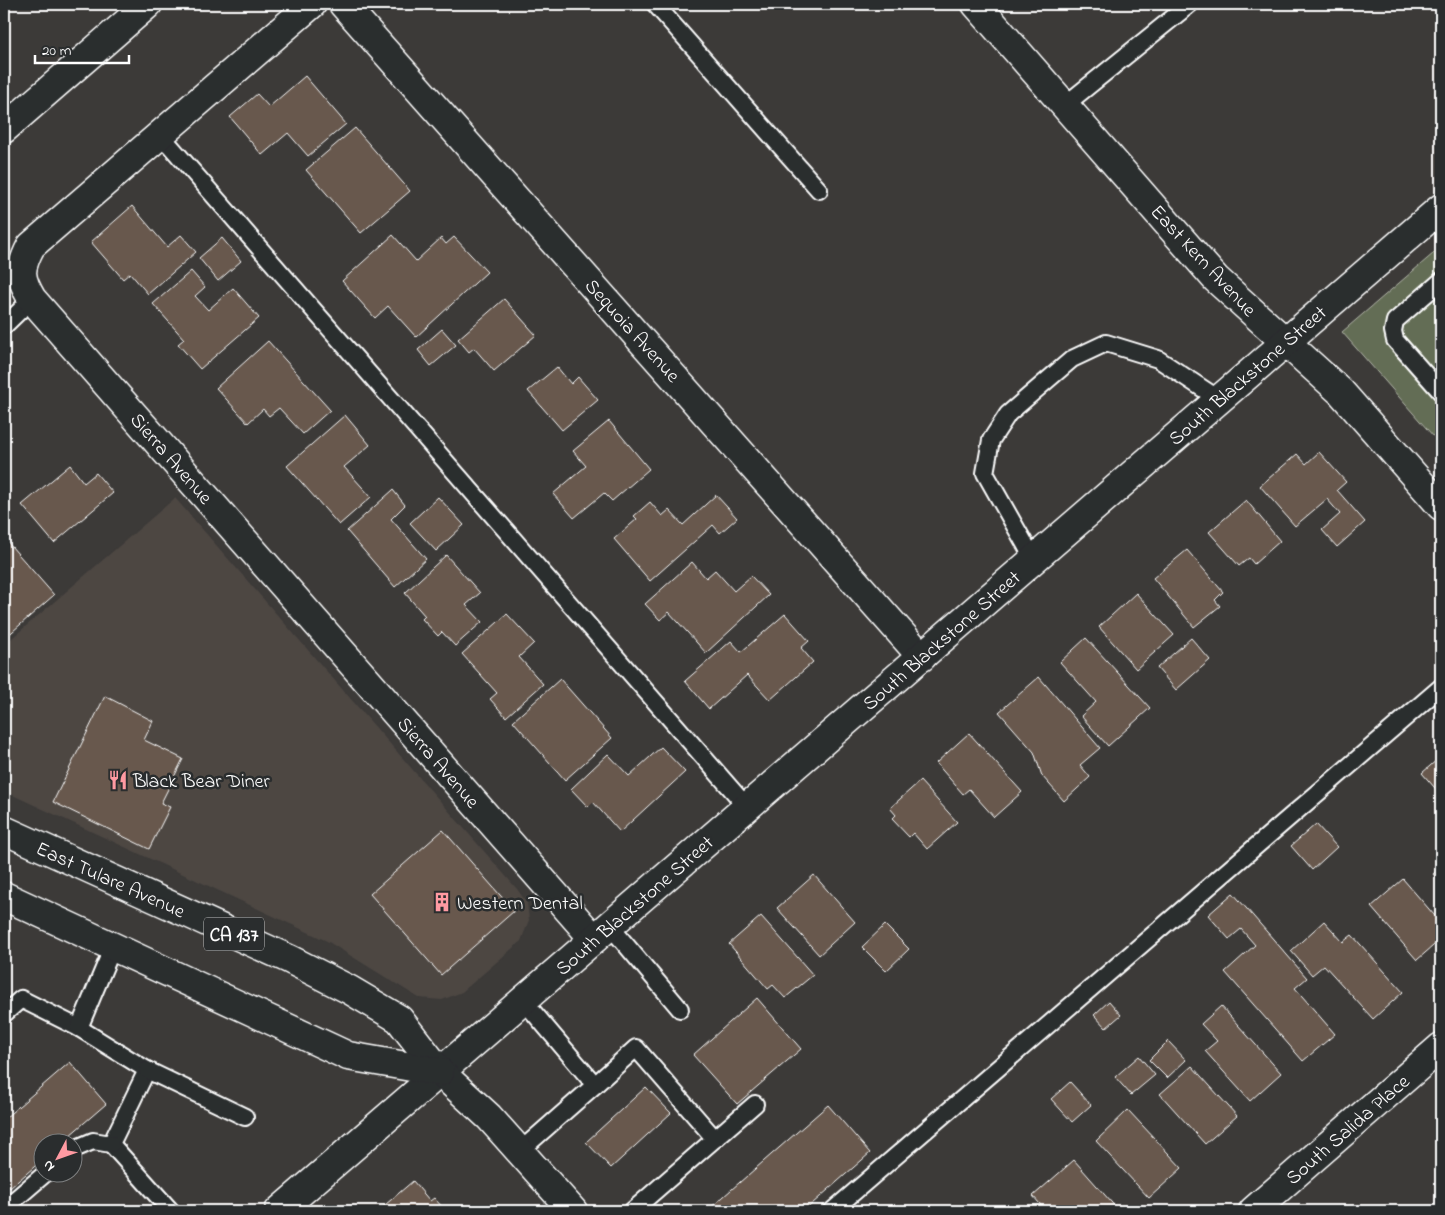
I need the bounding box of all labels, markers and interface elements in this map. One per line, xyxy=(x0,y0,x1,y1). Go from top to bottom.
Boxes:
scale bar xyxy=(35,32,129,64)
text: 20 m xyxy=(42,40,72,62)
street label: East Kern Avenue xyxy=(1142,199,1262,324)
street label: Sequoia Avenue xyxy=(577,273,686,390)
street label: South Blackstone Street xyxy=(1163,300,1334,454)
street label: Sierra Avenue xyxy=(122,407,218,512)
street label: South Blackstone Street xyxy=(857,565,1028,719)
street label: Sierra Avenue xyxy=(389,711,485,816)
place label: Black Bear Diner xyxy=(132,768,271,797)
restaurant icon: Black Bear Diner xyxy=(107,769,129,791)
street label: South Blackstone Street xyxy=(550,830,721,984)
street label: East Tulare Avenue xyxy=(31,835,189,927)
place label: Western Dental xyxy=(457,890,583,919)
building icon: Western Dental xyxy=(431,891,453,913)
road number: CA 137 xyxy=(204,918,264,951)
street label: South Salida Place xyxy=(1280,1069,1417,1193)
north arrow xyxy=(32,1132,82,1182)
text: N xyxy=(38,1155,60,1176)

